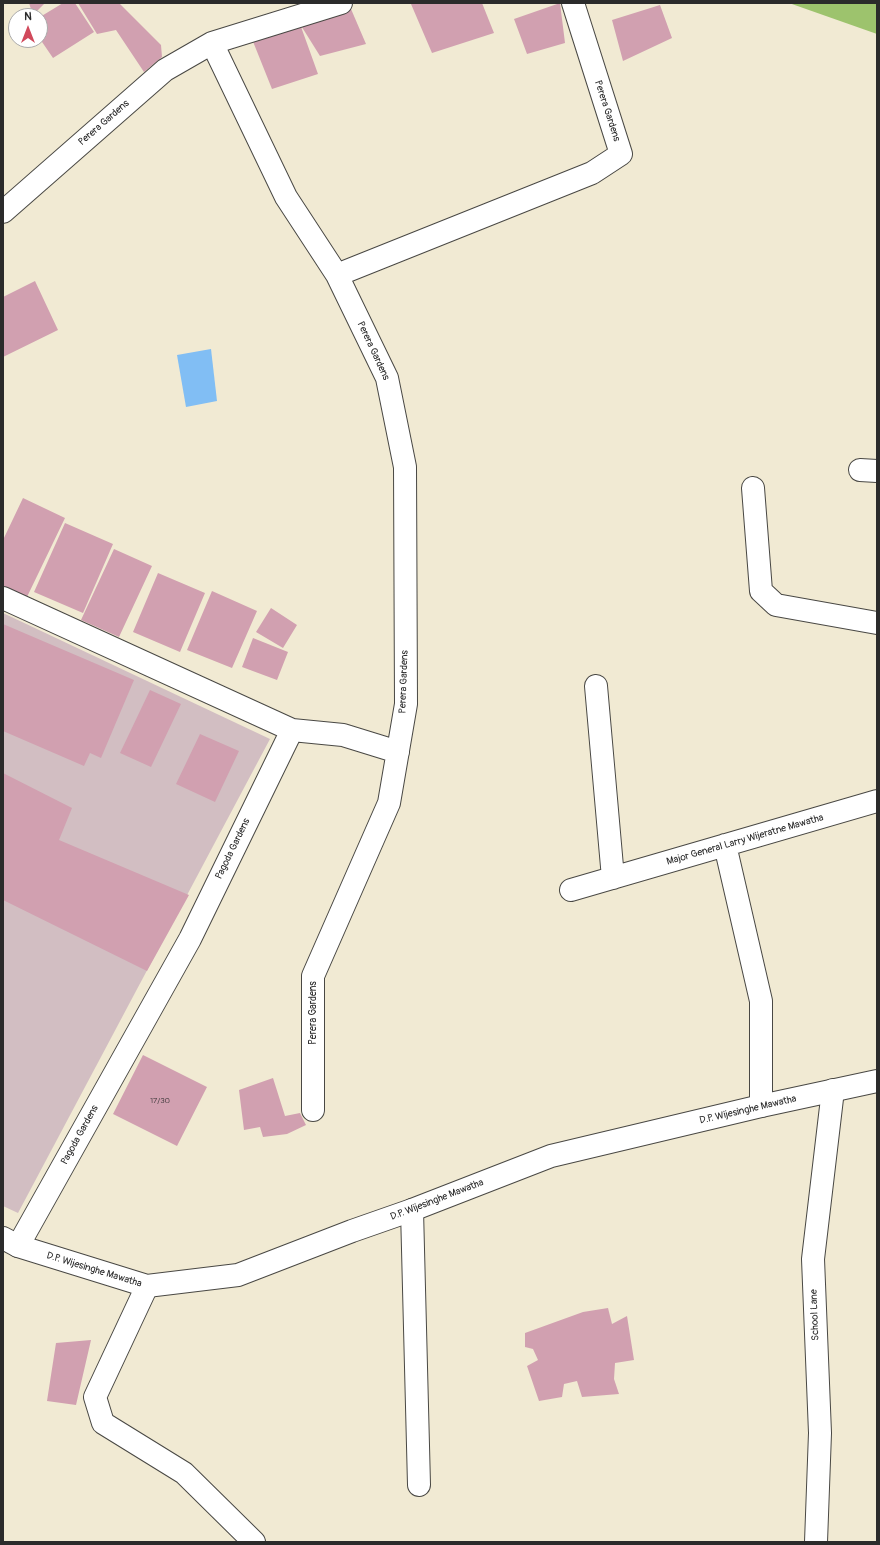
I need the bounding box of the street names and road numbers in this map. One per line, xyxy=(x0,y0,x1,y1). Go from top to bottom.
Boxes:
street label: Perera Gardens xyxy=(591,79,623,143)
street label: Perera Gardens xyxy=(76,98,132,148)
street label: Perera Gardens xyxy=(354,320,392,382)
street label: Perera Gardens xyxy=(397,650,411,714)
street label: Major General Larry Wijeratne Mawatha xyxy=(665,812,825,868)
street label: Pagoda Gardens xyxy=(213,817,253,881)
street label: Perera Gardens xyxy=(307,981,319,1045)
street label: D.P. Wijesinghe Mawatha xyxy=(698,1093,798,1127)
street label: Pagoda Gardens xyxy=(59,1103,101,1167)
street label: D.P. Wijesinghe Mawatha xyxy=(389,1177,485,1223)
street label: D.P. Wijesinghe Mawatha xyxy=(45,1250,143,1290)
street label: School Lane xyxy=(808,1289,822,1341)

